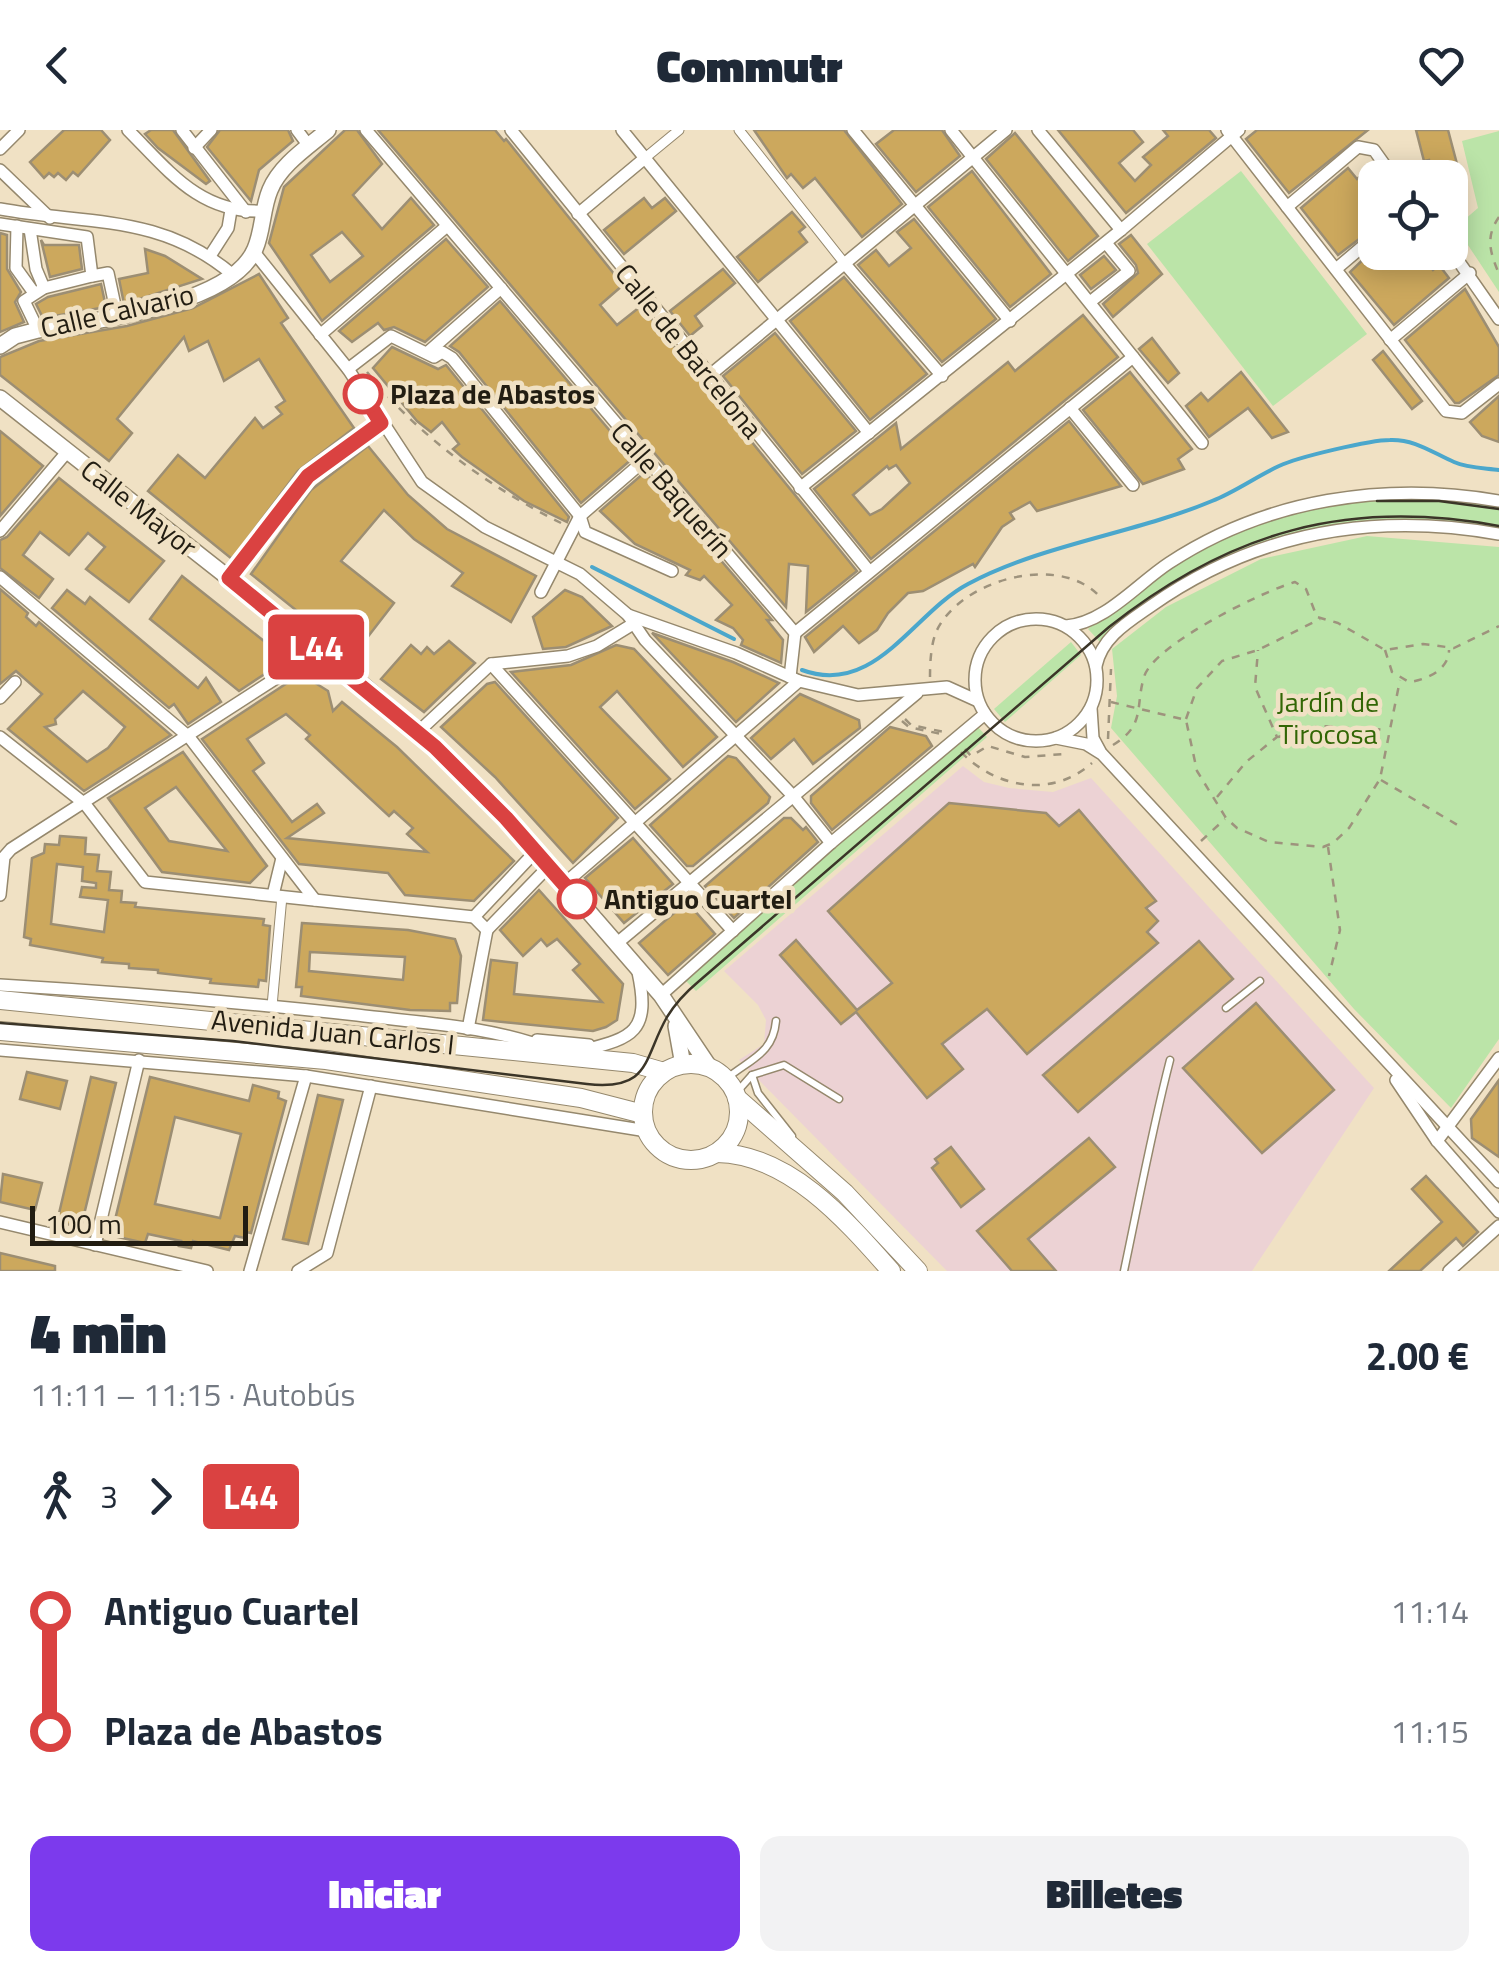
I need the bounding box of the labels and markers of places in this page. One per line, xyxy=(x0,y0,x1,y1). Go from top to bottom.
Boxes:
place label: Plaza de Abastos xyxy=(390,372,595,415)
marker: Plaza de Abastos xyxy=(344,375,382,413)
place label: Antiguo Cuartel xyxy=(604,877,793,920)
marker: Antiguo Cuartel xyxy=(558,880,596,918)

